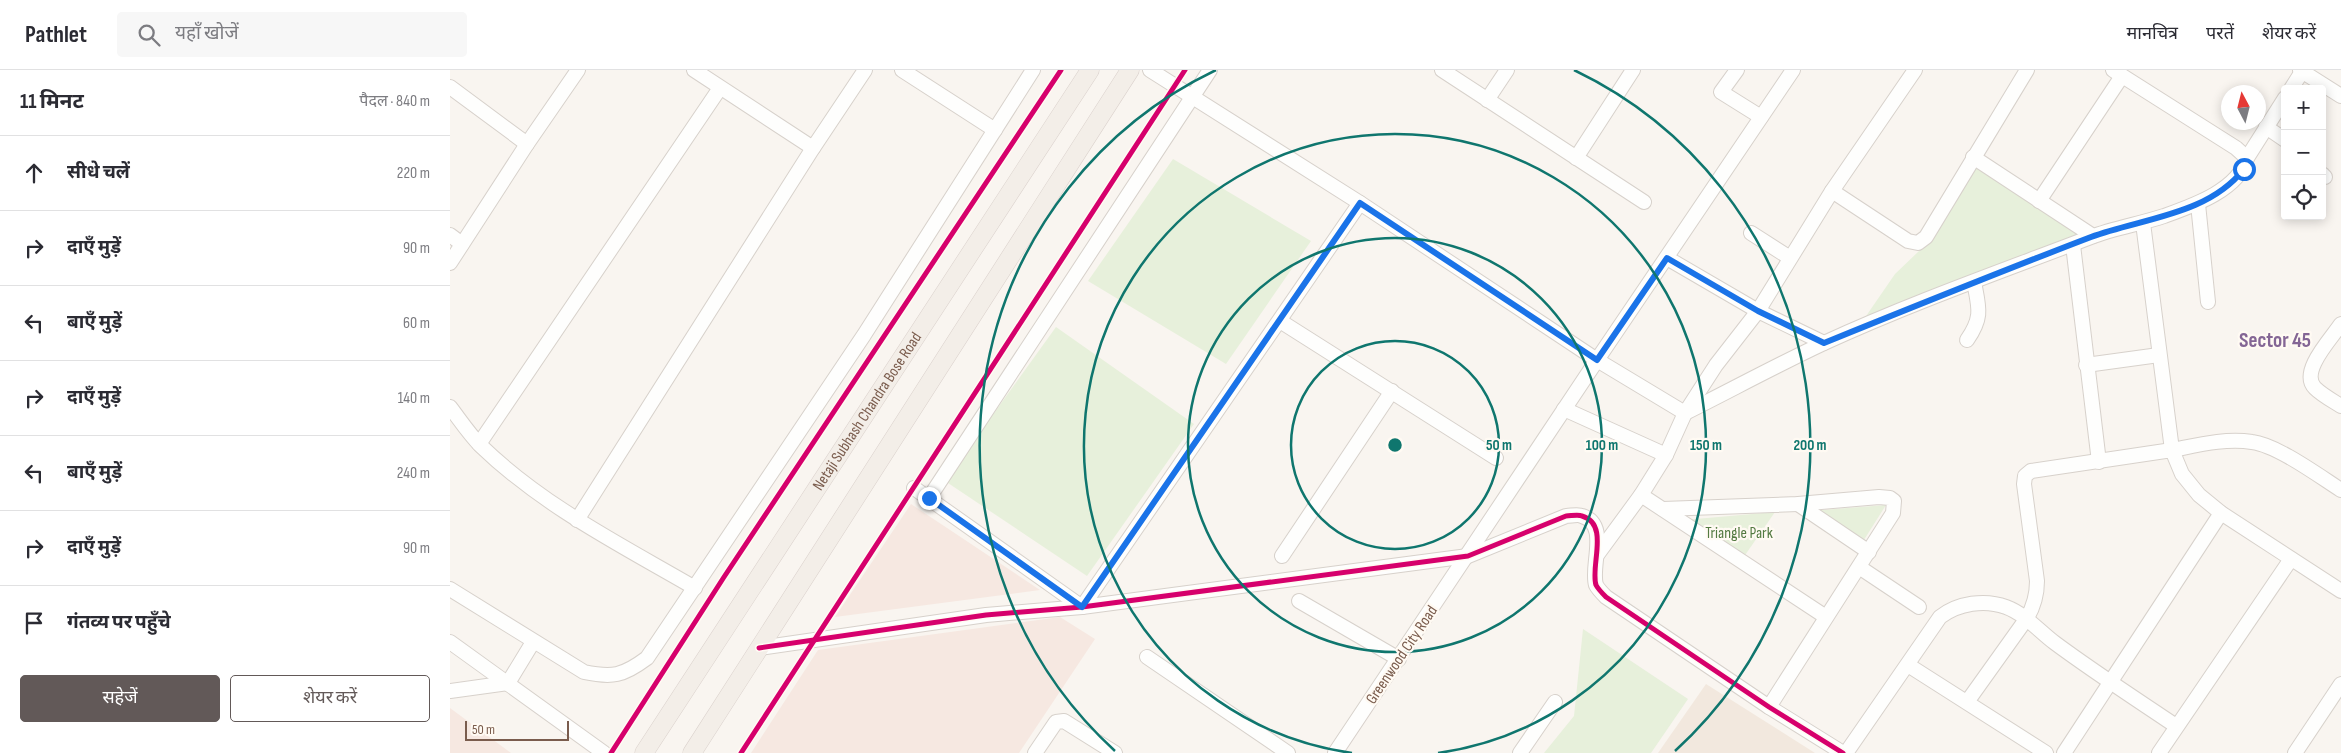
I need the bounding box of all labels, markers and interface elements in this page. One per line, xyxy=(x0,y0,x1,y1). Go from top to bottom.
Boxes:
search box xyxy=(117,12,467,57)
text: Pathlet xyxy=(25,20,87,49)
icon: search xyxy=(135,21,163,49)
text: यहाँ खोजें xyxy=(175,22,239,45)
text: मानचित्र xyxy=(2127,23,2178,44)
text: परतें xyxy=(2206,23,2234,44)
text: शेयर करें xyxy=(2262,23,2316,44)
north arrow xyxy=(2221,85,2266,130)
map controls xyxy=(2281,85,2326,220)
button: + xyxy=(2281,85,2326,130)
text: 11 मिनट xyxy=(20,89,84,114)
text: पैदल · 840 m xyxy=(359,92,430,111)
button: − xyxy=(2281,130,2326,175)
route start xyxy=(2233,158,2256,181)
icon: ahead xyxy=(20,159,48,187)
text: सीधे चलें xyxy=(67,161,130,184)
text: 220 m xyxy=(397,164,430,183)
button: locate xyxy=(2281,175,2326,220)
icon: right xyxy=(20,234,48,262)
text: दाएँ मुड़ें xyxy=(67,236,121,259)
text: 90 m xyxy=(403,239,430,258)
icon: left xyxy=(20,309,48,337)
text: बाएँ मुड़ें xyxy=(67,311,122,334)
text: 60 m xyxy=(403,314,430,333)
district label: Sector 45 xyxy=(2239,328,2311,353)
street label: Netaji Subhash Chandra Bose Road xyxy=(809,329,926,494)
icon: right xyxy=(20,384,48,412)
text: दाएँ मुड़ें xyxy=(67,386,121,409)
text: 140 m xyxy=(398,389,430,408)
centre of rings xyxy=(1386,436,1404,454)
text: 50 m xyxy=(1486,436,1512,455)
text: 100 m xyxy=(1586,436,1618,455)
text: 150 m xyxy=(1690,436,1722,455)
text: 200 m xyxy=(1793,436,1827,455)
icon: left xyxy=(20,459,48,487)
text: बाएँ मुड़ें xyxy=(67,461,122,484)
text: 240 m xyxy=(397,464,430,483)
route end xyxy=(918,487,941,510)
park label: Triangle Park xyxy=(1705,524,1773,543)
icon: right xyxy=(20,534,48,562)
text: दाएँ मुड़ें xyxy=(67,536,121,559)
text: 90 m xyxy=(403,539,430,558)
street label: Greenwood City Road xyxy=(1362,602,1442,708)
icon: arrive xyxy=(20,609,48,637)
text: गंतव्य पर पहुँचे xyxy=(67,611,171,634)
button: सहेजें xyxy=(20,675,220,722)
button: शेयर करें xyxy=(230,675,430,722)
scale bar xyxy=(465,718,569,741)
text: 50 m xyxy=(472,721,495,738)

